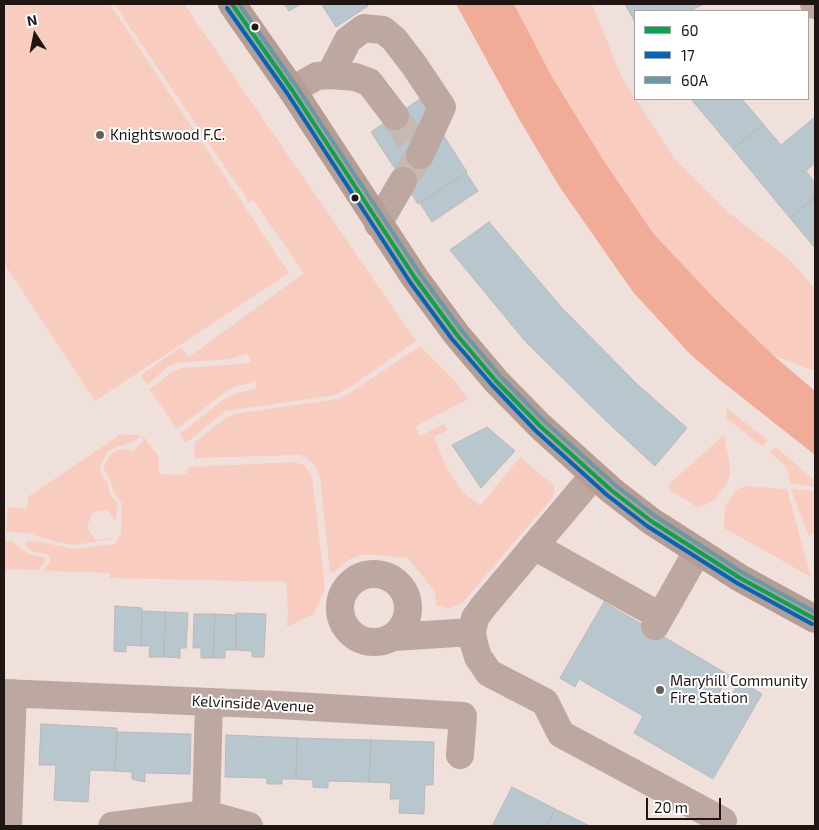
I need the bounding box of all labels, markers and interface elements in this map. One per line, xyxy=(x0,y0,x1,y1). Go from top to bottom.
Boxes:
north arrow xyxy=(10,10,60,60)
text: N xyxy=(25,10,39,29)
legend xyxy=(634,10,809,100)
text: 60 xyxy=(681,21,699,39)
unlabelled marker xyxy=(250,22,260,32)
text: 17 xyxy=(681,46,695,64)
text: 60A xyxy=(681,71,708,89)
place label: Knightswood F.C. xyxy=(110,126,225,144)
marker: Knightswood F.C. xyxy=(94,129,106,141)
unlabelled marker xyxy=(350,193,360,203)
place label: Maryhill Community Fire Station xyxy=(670,672,808,707)
marker: Maryhill Community Fire Station xyxy=(654,684,666,696)
street label: Kelvinside Avenue xyxy=(191,692,315,716)
scale bar xyxy=(649,788,724,820)
text: 20 m xyxy=(654,798,688,816)

